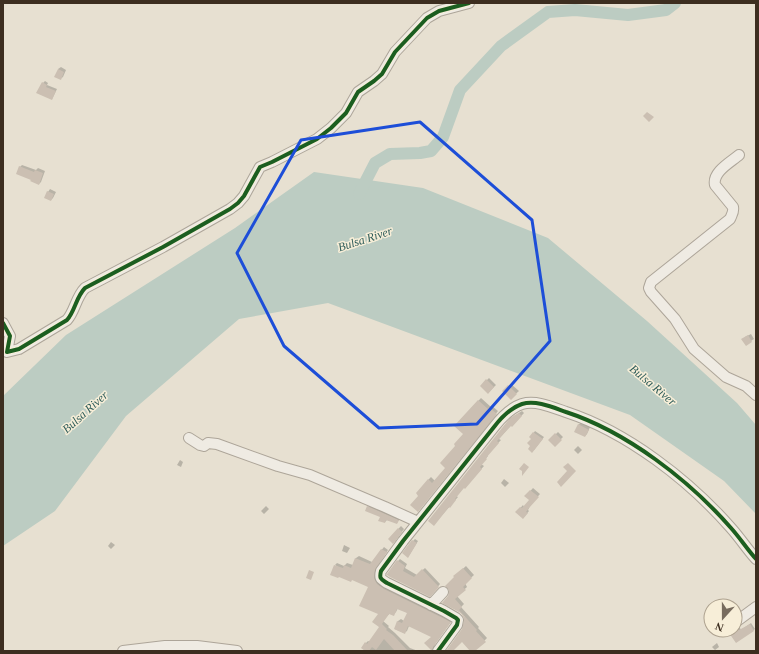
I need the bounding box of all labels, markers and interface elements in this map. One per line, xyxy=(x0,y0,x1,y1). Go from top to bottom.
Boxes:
water label: Bulsa River xyxy=(336,224,394,254)
water label: Bulsa River xyxy=(627,362,679,409)
water label: Bulsa River xyxy=(59,388,111,436)
north arrow xyxy=(703,598,743,638)
text: N xyxy=(714,620,725,634)

